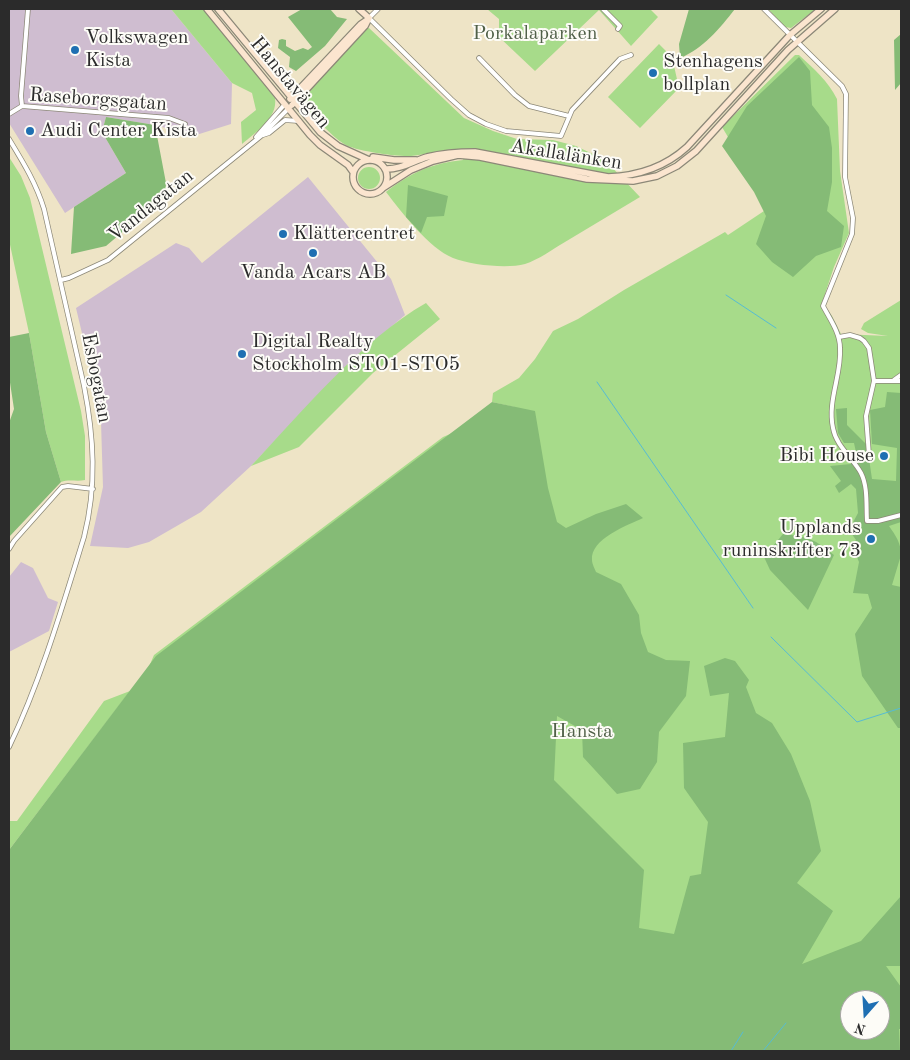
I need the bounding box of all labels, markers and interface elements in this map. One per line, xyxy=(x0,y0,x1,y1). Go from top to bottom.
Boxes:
park label: Porkalaparken xyxy=(472,22,598,46)
place label: Volkswagen Kista xyxy=(85,26,188,73)
street label: Hanstavägen xyxy=(245,32,335,134)
marker: Volkswagen Kista xyxy=(69,44,81,56)
place label: Stenhagens bollplan xyxy=(663,50,763,97)
marker: Stenhagens bollplan xyxy=(647,67,659,79)
street label: Raseborgsgatan xyxy=(28,83,168,117)
place label: Audi Center Kista xyxy=(40,119,197,143)
marker: Audi Center Kista xyxy=(24,125,36,137)
street label: Akallalänken xyxy=(508,134,624,176)
street label: Vandagatan xyxy=(103,164,199,248)
place label: Klättercentret xyxy=(293,222,415,246)
marker: Klättercentret xyxy=(277,228,289,240)
marker: Vanda Acars AB xyxy=(307,247,319,259)
place label: Vanda Acars AB xyxy=(240,261,386,285)
place label: Digital Realty Stockholm STO1-STO5 xyxy=(252,330,460,377)
street label: Esbogatan xyxy=(76,331,116,425)
marker: Digital Realty Stockholm STO1-STO5 xyxy=(236,348,248,360)
place label: Bibi House xyxy=(779,444,874,468)
marker: Bibi House xyxy=(878,450,890,462)
place label: Upplands runinskrifter 73 xyxy=(723,516,861,563)
marker: Upplands runinskrifter 73 xyxy=(865,533,877,545)
park label: Hansta xyxy=(551,720,613,744)
north arrow xyxy=(840,990,890,1040)
text: N xyxy=(853,1020,868,1037)

